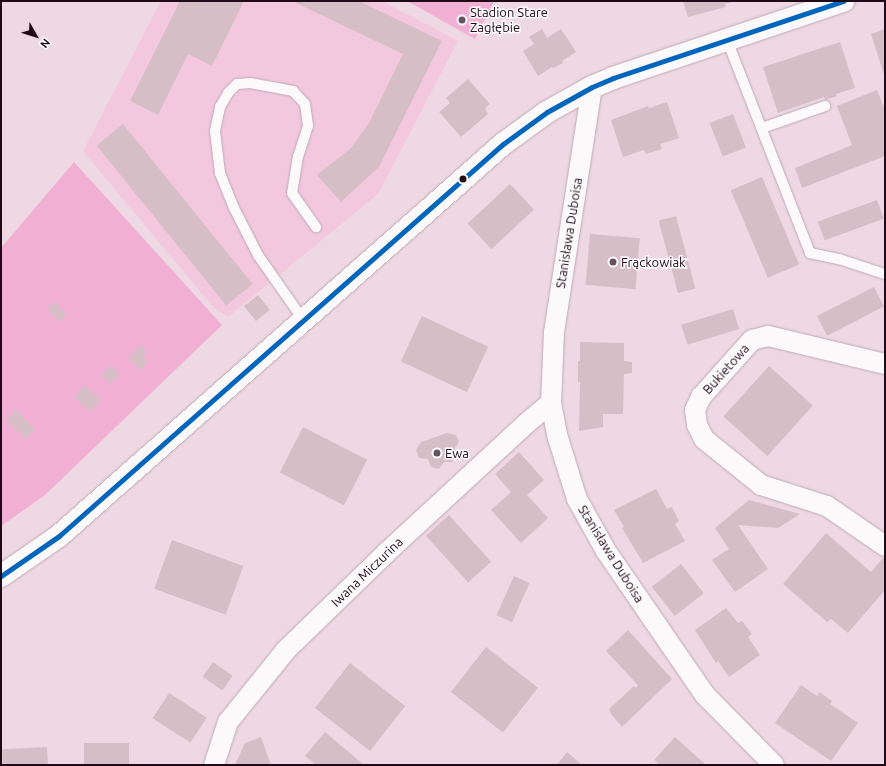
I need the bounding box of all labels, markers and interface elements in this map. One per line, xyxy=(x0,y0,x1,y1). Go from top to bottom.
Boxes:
place label: Stadion Stare Zagłębie xyxy=(470,5,548,36)
marker: Stadion Stare Zagłębie xyxy=(457,15,467,25)
north arrow xyxy=(16,16,56,56)
text: N xyxy=(38,37,53,51)
unlabelled marker xyxy=(458,174,468,184)
street label: Stanisława Duboisa xyxy=(553,176,585,290)
place label: Frąckowiak xyxy=(621,254,686,270)
marker: Frąckowiak xyxy=(608,257,618,267)
street label: Bukietowa xyxy=(699,341,753,397)
place label: Ewa xyxy=(445,445,469,461)
marker: Ewa xyxy=(432,448,442,458)
street label: Stanisława Duboisa xyxy=(575,502,647,606)
street label: Iwana Miczurina xyxy=(328,534,406,610)

